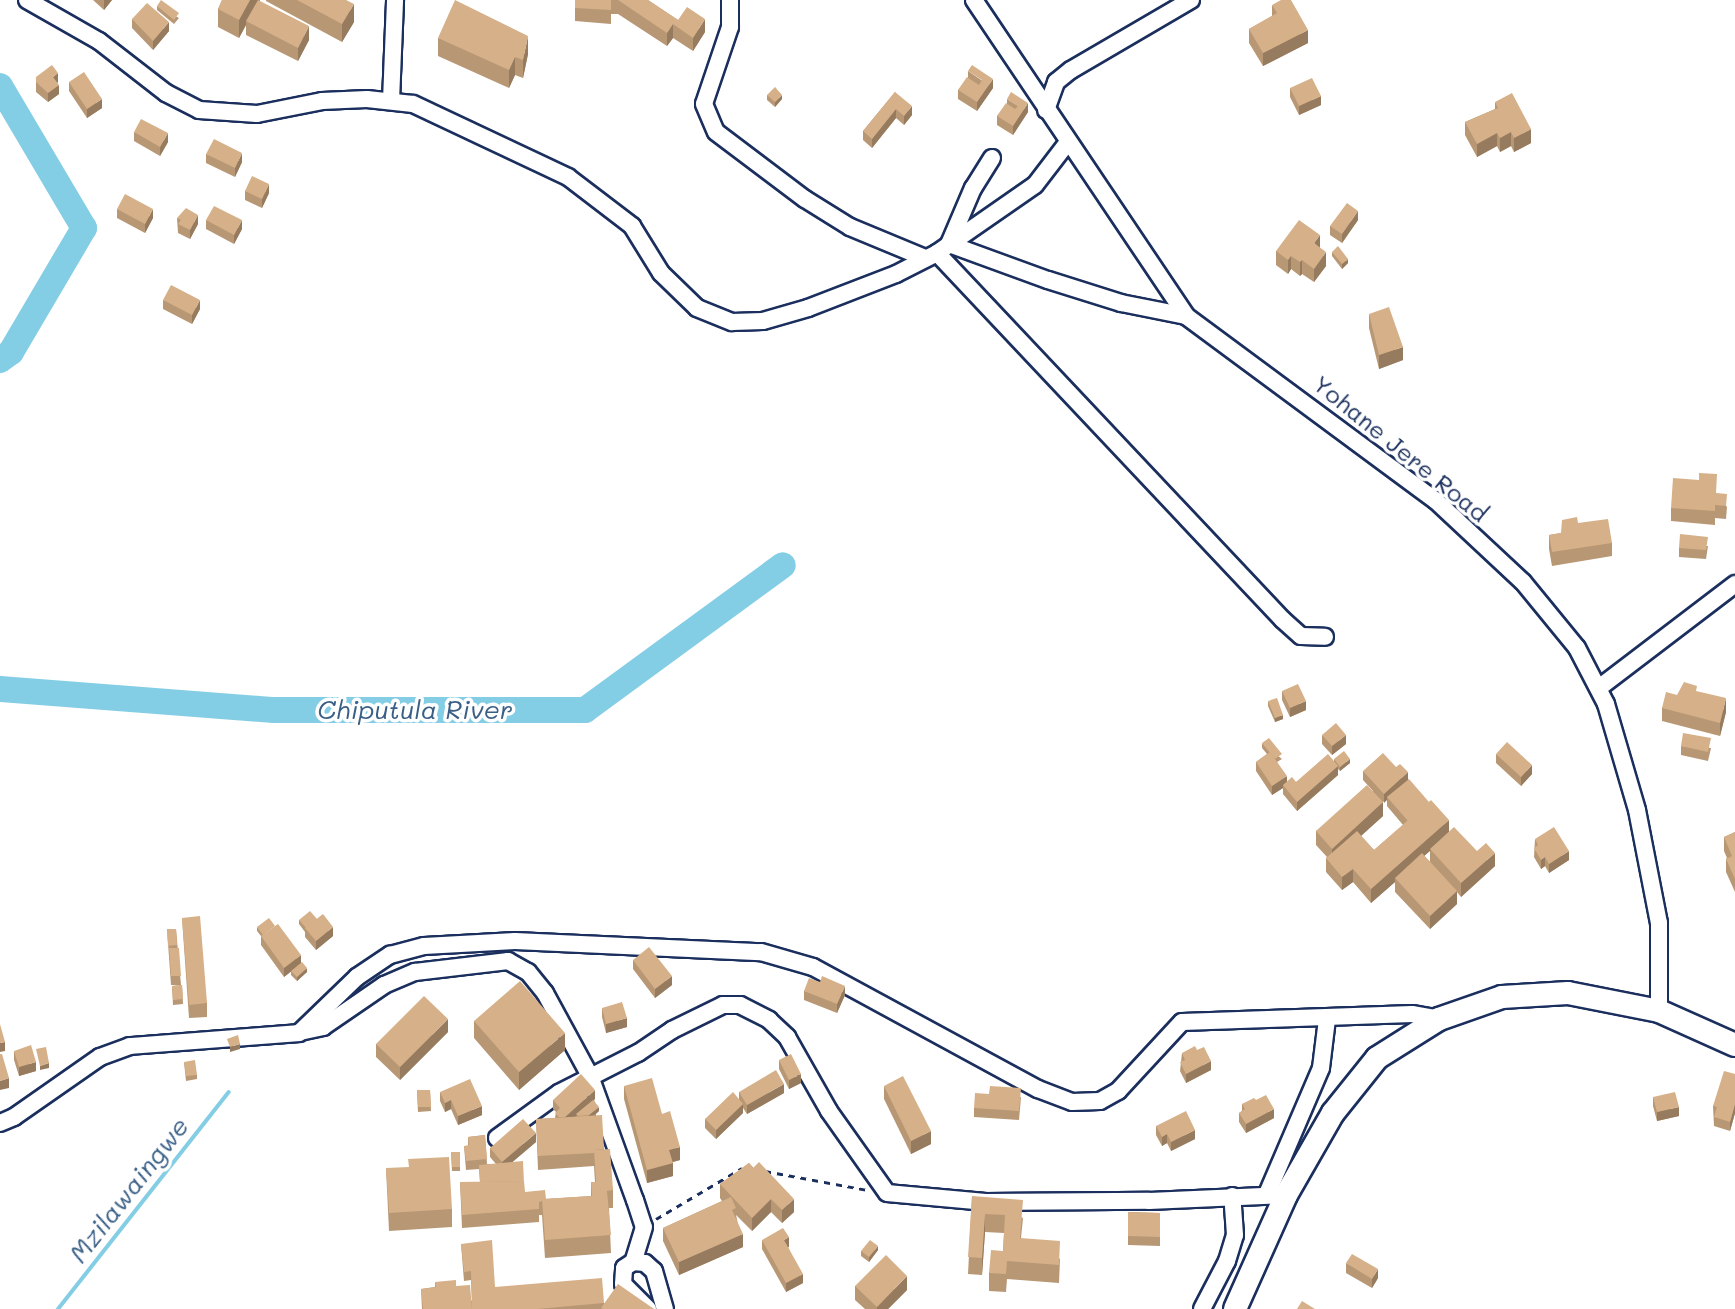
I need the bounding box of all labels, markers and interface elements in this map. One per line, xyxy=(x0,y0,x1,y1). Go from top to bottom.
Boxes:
street label: Yohane Jere Road xyxy=(1308,369,1494,527)
water label: Chiputula River xyxy=(317,694,513,726)
water label: Mzilawaingwe xyxy=(63,1111,195,1269)

